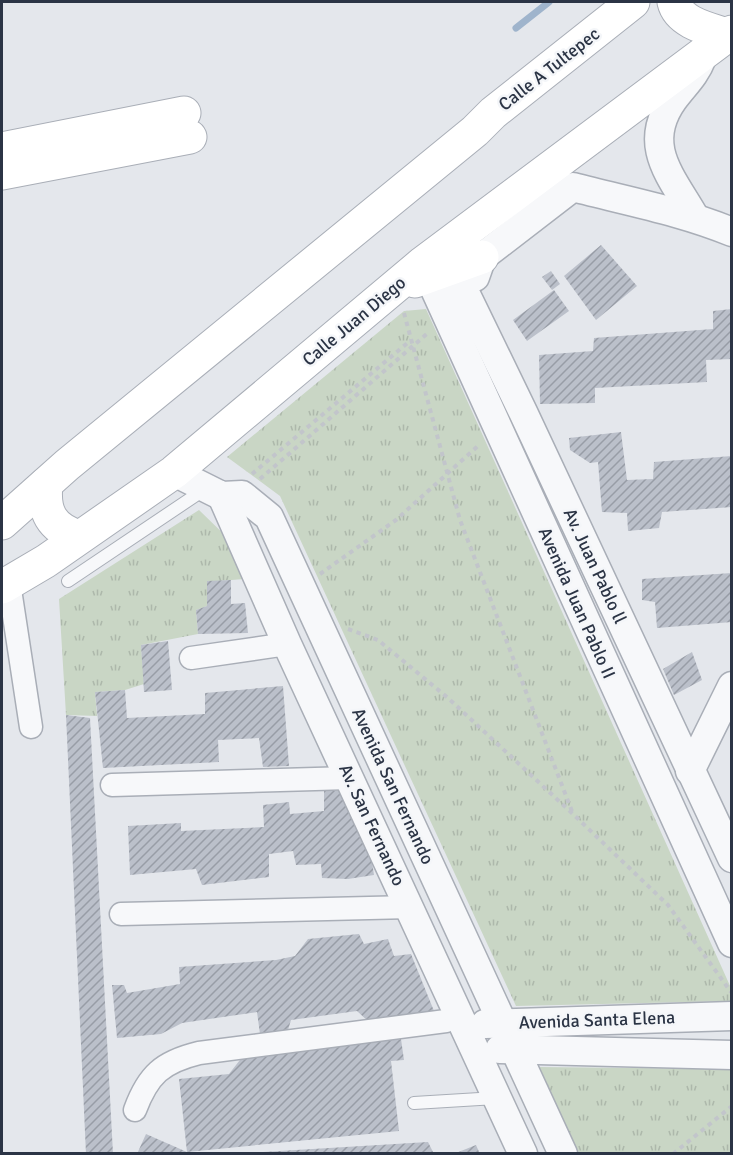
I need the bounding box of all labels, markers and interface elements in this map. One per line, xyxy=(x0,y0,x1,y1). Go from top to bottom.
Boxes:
street label: Calle A Tultepec xyxy=(494,23,604,115)
street label: Calle Juan Diego xyxy=(298,271,410,371)
street label: Av. Juan Pablo ll xyxy=(559,505,631,627)
street label: Avenida Juan Pablo II xyxy=(534,524,620,682)
street label: Avenida San Fernando xyxy=(347,704,439,868)
street label: Av. San Fernando xyxy=(334,761,410,889)
street label: Avenida Santa Elena xyxy=(518,1006,676,1034)

